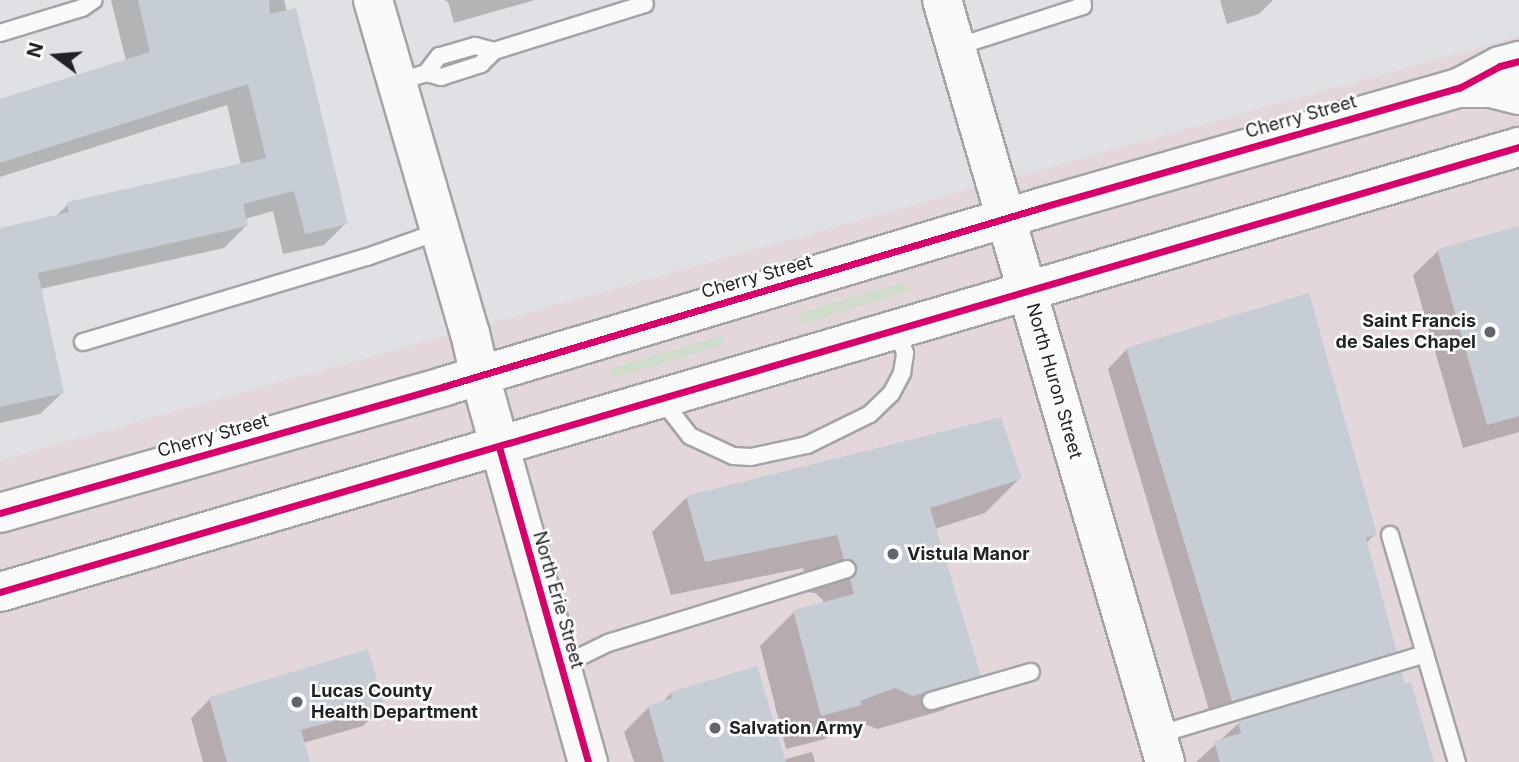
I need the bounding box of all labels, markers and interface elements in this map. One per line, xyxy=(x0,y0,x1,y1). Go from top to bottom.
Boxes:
north arrow xyxy=(21,21,91,91)
text: N xyxy=(22,40,48,60)
street label: Cherry Street xyxy=(1243,91,1359,143)
street label: Cherry Street xyxy=(699,251,815,303)
street label: North Huron Street xyxy=(1021,301,1087,461)
place label: Saint Francis de Sales Chapel xyxy=(1336,311,1476,354)
marker: Saint Francis de Sales Chapel xyxy=(1482,324,1498,340)
street label: Cherry Street xyxy=(155,410,271,462)
street label: North Erie Street xyxy=(528,529,588,671)
place label: Vistula Manor xyxy=(907,543,1030,565)
marker: Vistula Manor xyxy=(885,546,901,562)
place label: Lucas County Health Department xyxy=(311,681,478,724)
marker: Lucas County Health Department xyxy=(289,694,305,710)
place label: Salvation Army xyxy=(729,717,863,739)
marker: Salvation Army xyxy=(707,720,723,736)

